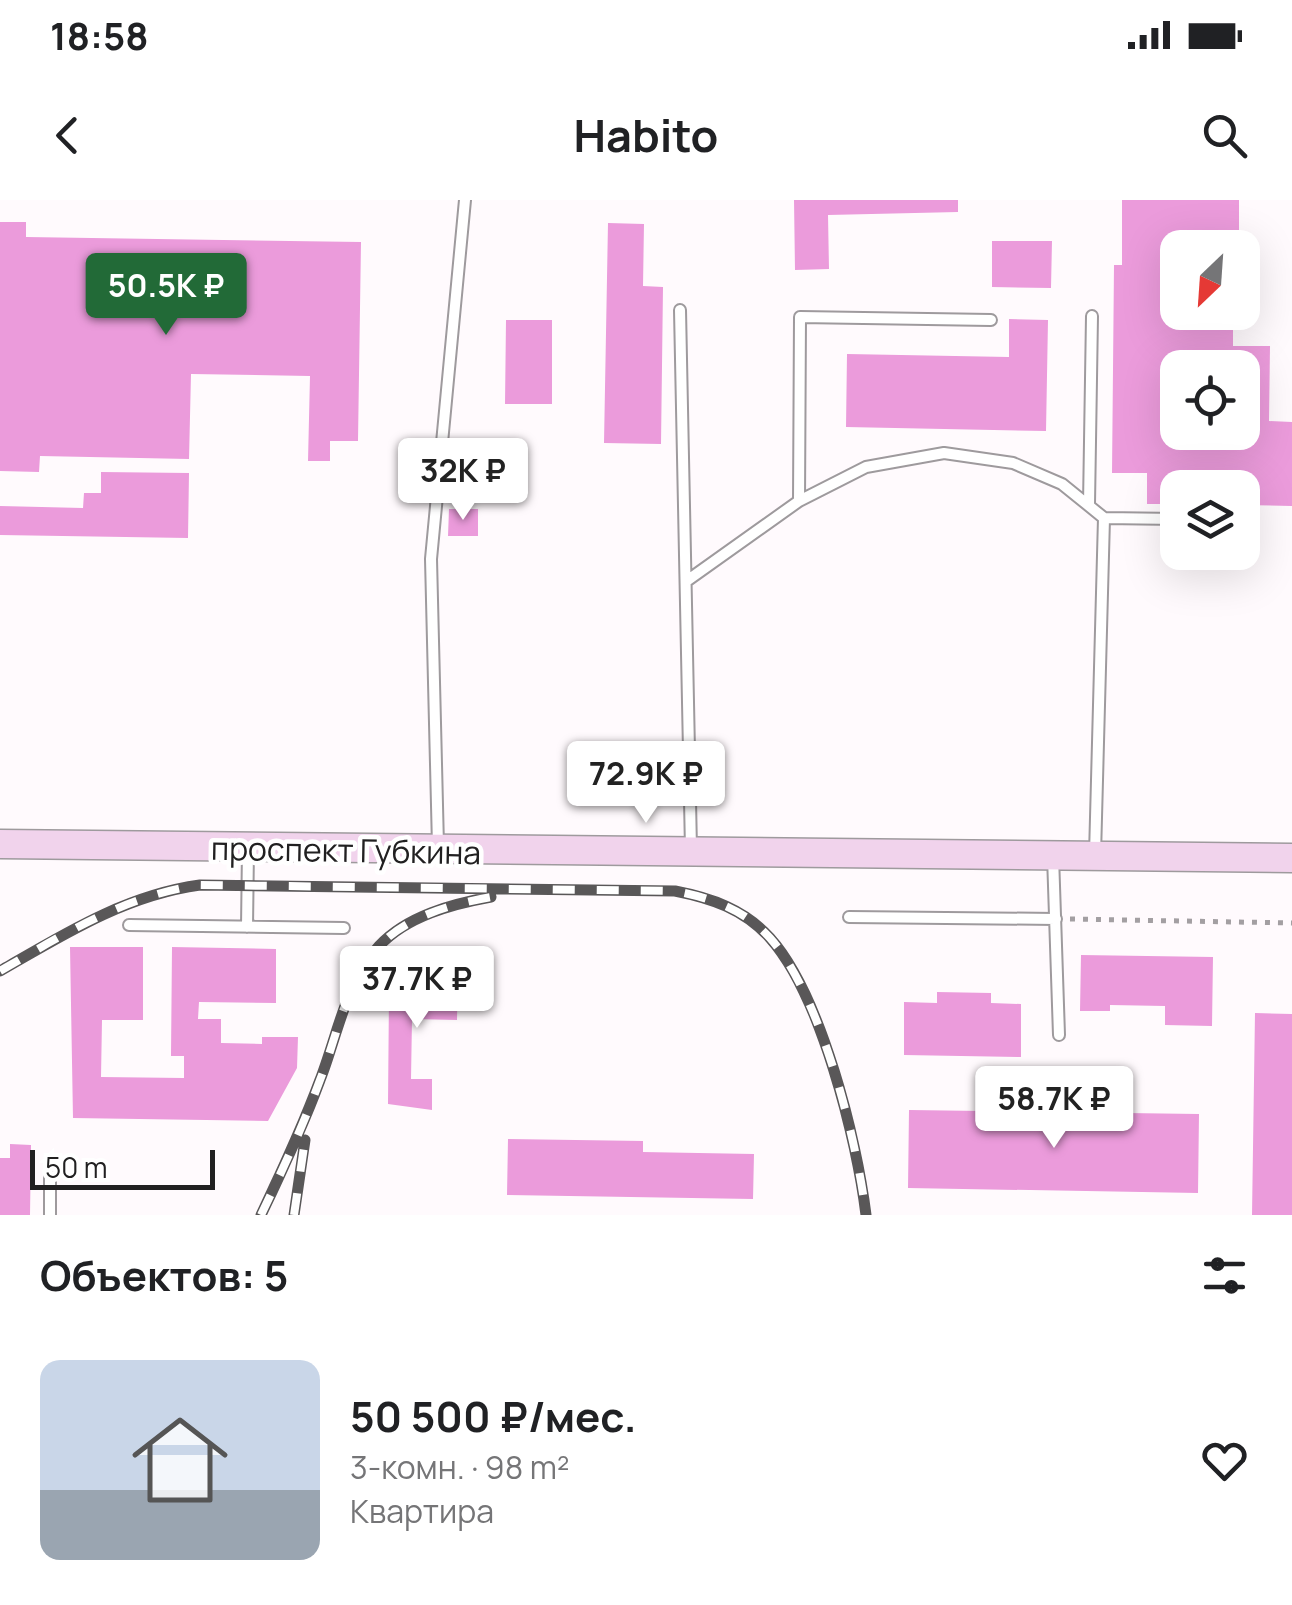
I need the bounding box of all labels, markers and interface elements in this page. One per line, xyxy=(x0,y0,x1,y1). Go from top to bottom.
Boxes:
text: 18:58 xyxy=(50,9,148,61)
text: Habito xyxy=(574,104,718,166)
icon: back xyxy=(40,108,95,163)
icon: search xyxy=(1197,108,1252,163)
north arrow xyxy=(1160,230,1260,330)
map controls xyxy=(1160,230,1260,570)
pin: 50.5K ₽ xyxy=(74,253,258,338)
text: 50.5K ₽ xyxy=(108,263,224,307)
button: locate xyxy=(1160,350,1260,450)
pin: 32K ₽ xyxy=(393,438,533,523)
text: 32K ₽ xyxy=(420,448,506,492)
button: layers xyxy=(1160,470,1260,570)
pin: 72.9K ₽ xyxy=(554,741,738,826)
text: 72.9K ₽ xyxy=(589,751,703,795)
street label: проспект Губкина xyxy=(211,826,481,874)
pin: 37.7K ₽ xyxy=(325,946,509,1031)
text: 37.7K ₽ xyxy=(362,956,472,1000)
pin: 58.7K ₽ xyxy=(962,1066,1146,1151)
text: 58.7K ₽ xyxy=(997,1076,1111,1120)
scale bar xyxy=(30,1145,215,1190)
text: 50 m xyxy=(45,1148,108,1186)
text: Объектов: 5 xyxy=(40,1246,288,1304)
icon: filters xyxy=(1197,1248,1252,1303)
text: 50 500 ₽/мес. xyxy=(350,1387,636,1445)
icon: home xyxy=(120,1400,240,1520)
icon: heart xyxy=(1197,1433,1252,1488)
text: 3-комн. · 98 m² xyxy=(350,1445,570,1489)
text: Квартира xyxy=(350,1489,494,1533)

